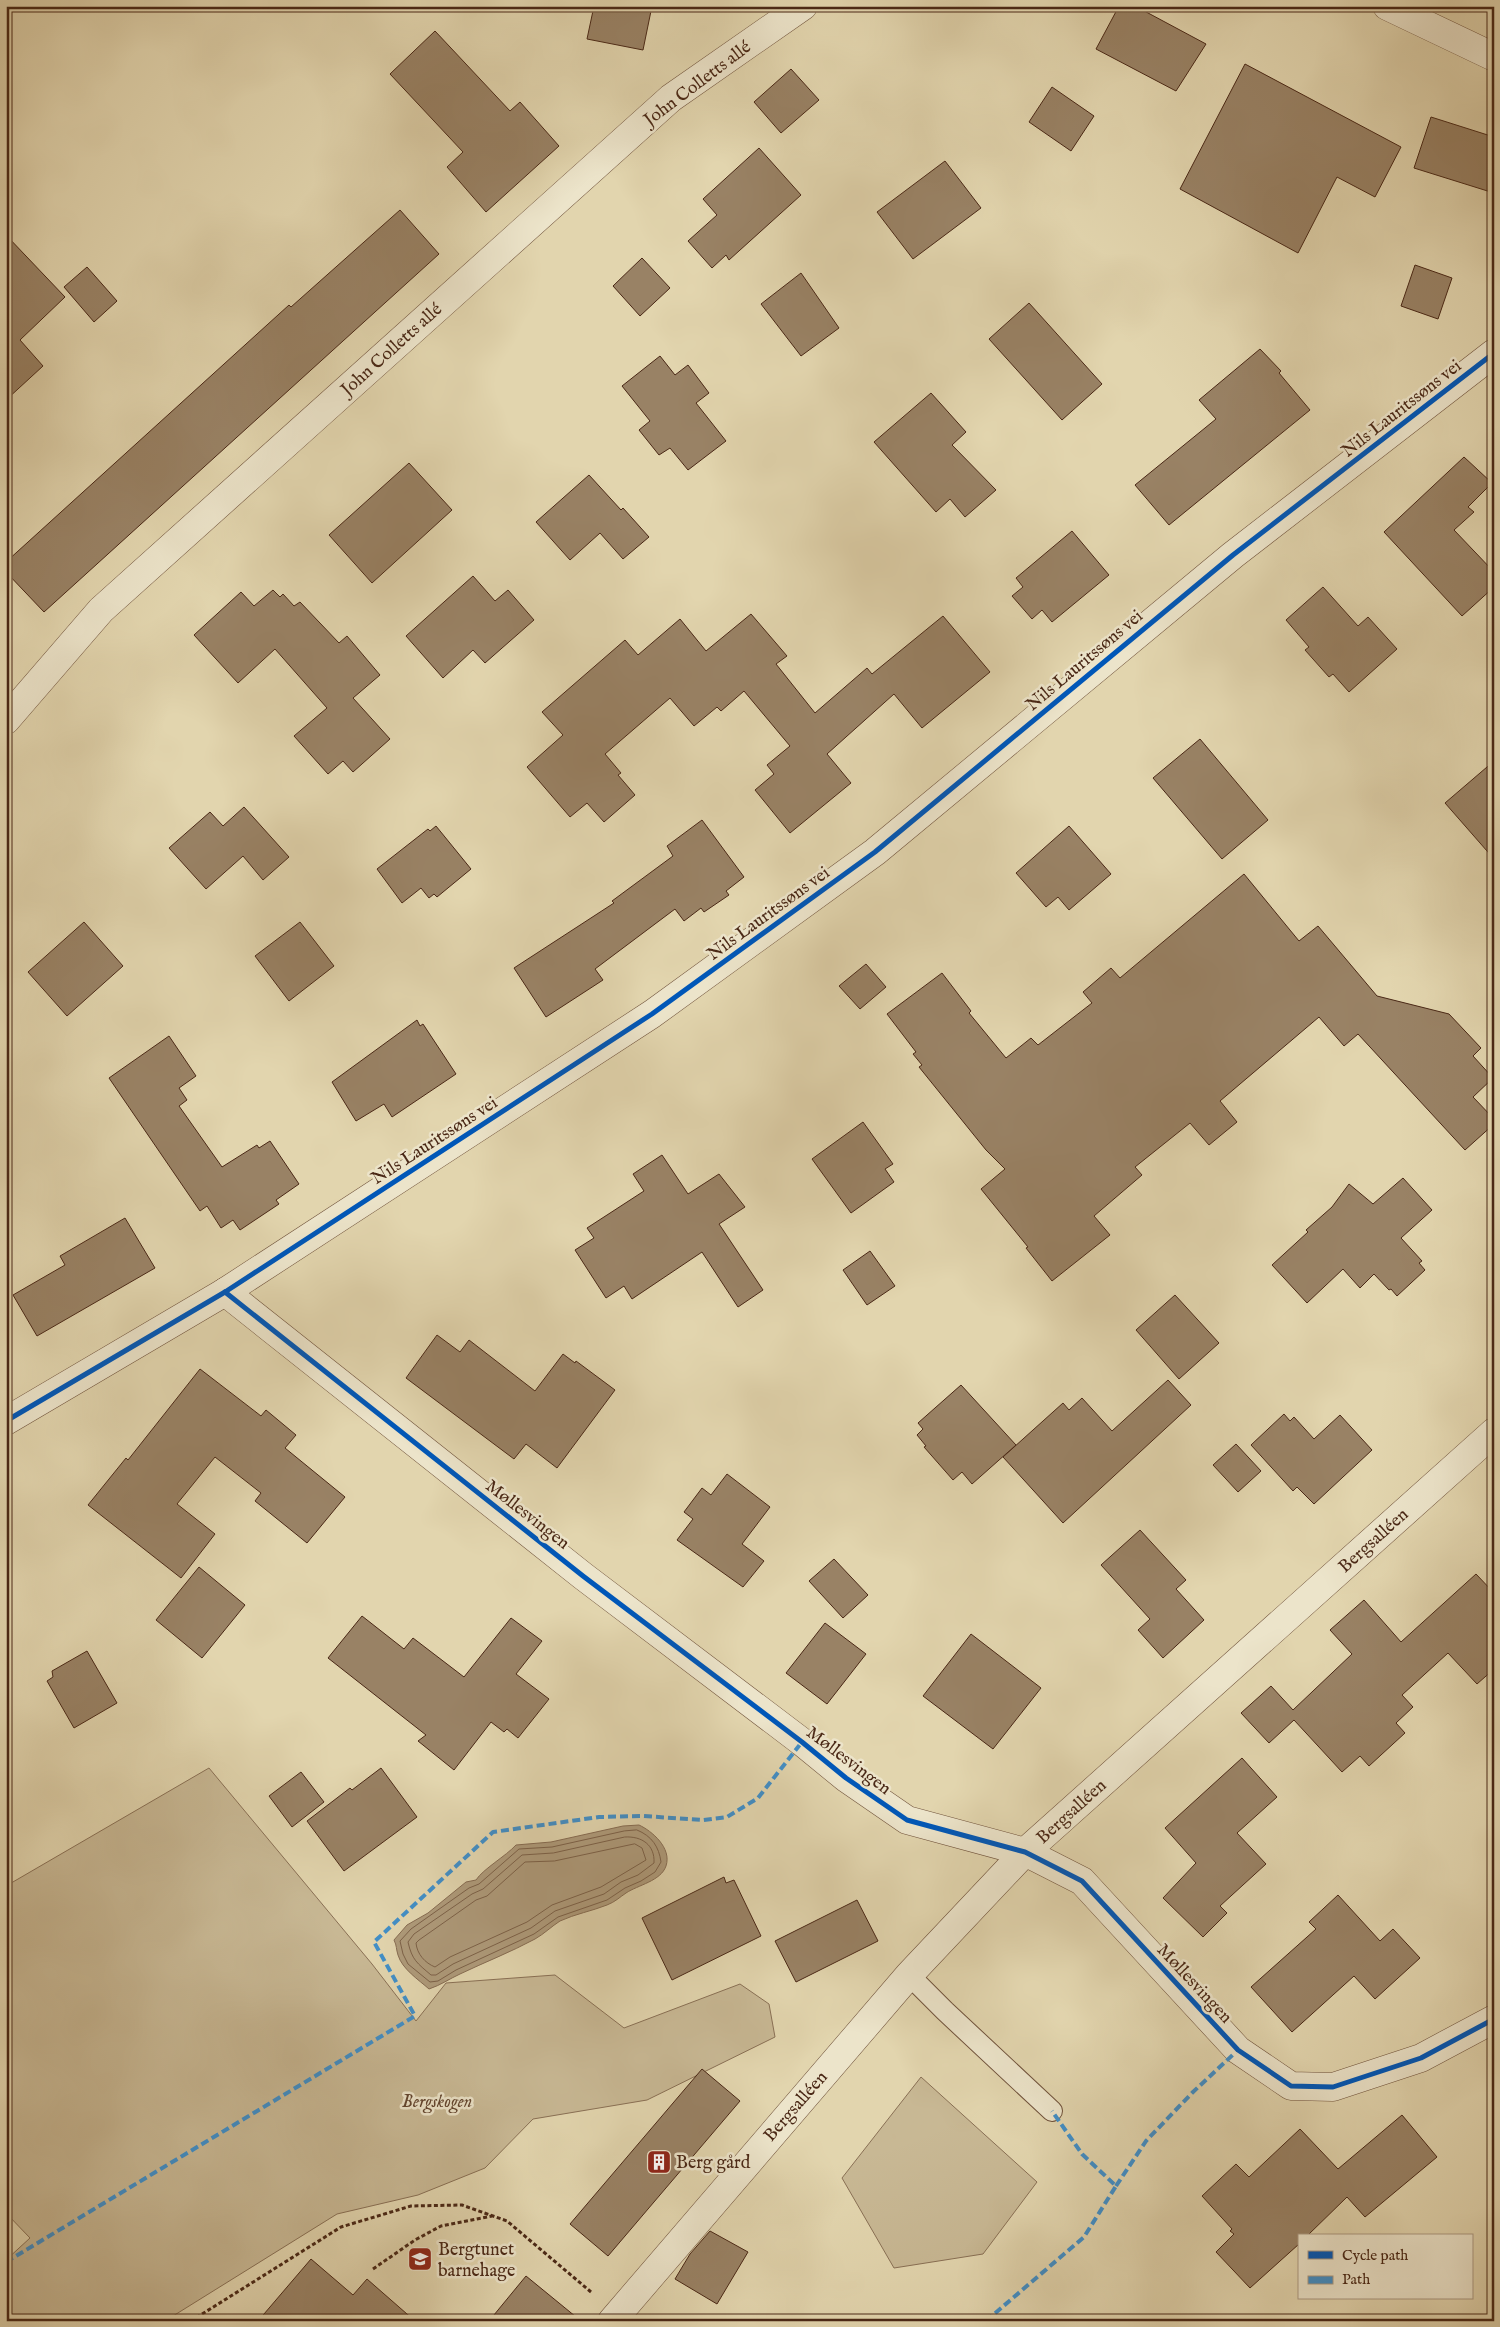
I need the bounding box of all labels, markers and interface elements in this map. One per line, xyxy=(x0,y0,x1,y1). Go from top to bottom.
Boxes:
street label: John Colletts allé xyxy=(638,36,756,133)
street label: John Colletts allé xyxy=(335,299,447,403)
street label: Nils Lauritssøns vei xyxy=(1337,355,1467,463)
street label: Nils Lauritssøns vei xyxy=(1022,605,1148,717)
street label: Nils Lauritssøns vei xyxy=(703,862,835,966)
street label: Nils Lauritssøns vei xyxy=(367,1092,502,1191)
street label: Møllesvingen xyxy=(480,1475,574,1556)
street label: Bergsalléen xyxy=(1334,1503,1414,1579)
street label: Møllesvingen xyxy=(801,1722,896,1801)
street label: Bergsalléen xyxy=(1032,1774,1112,1850)
street label: Møllesvingen xyxy=(1151,1939,1237,2029)
street label: Bergsalléen xyxy=(759,2066,833,2147)
park label: Bergskogen xyxy=(402,2091,472,2114)
building icon: Berg gård xyxy=(646,2149,672,2175)
place label: Berg gård xyxy=(676,2152,751,2175)
legend xyxy=(1298,2234,1472,2300)
place label: Bergtunet barnehage xyxy=(438,2239,515,2283)
school or university icon: Bergtunet barnehage xyxy=(407,2246,433,2272)
text: Cycle path xyxy=(1342,2246,1408,2265)
text: Path xyxy=(1342,2270,1370,2289)

